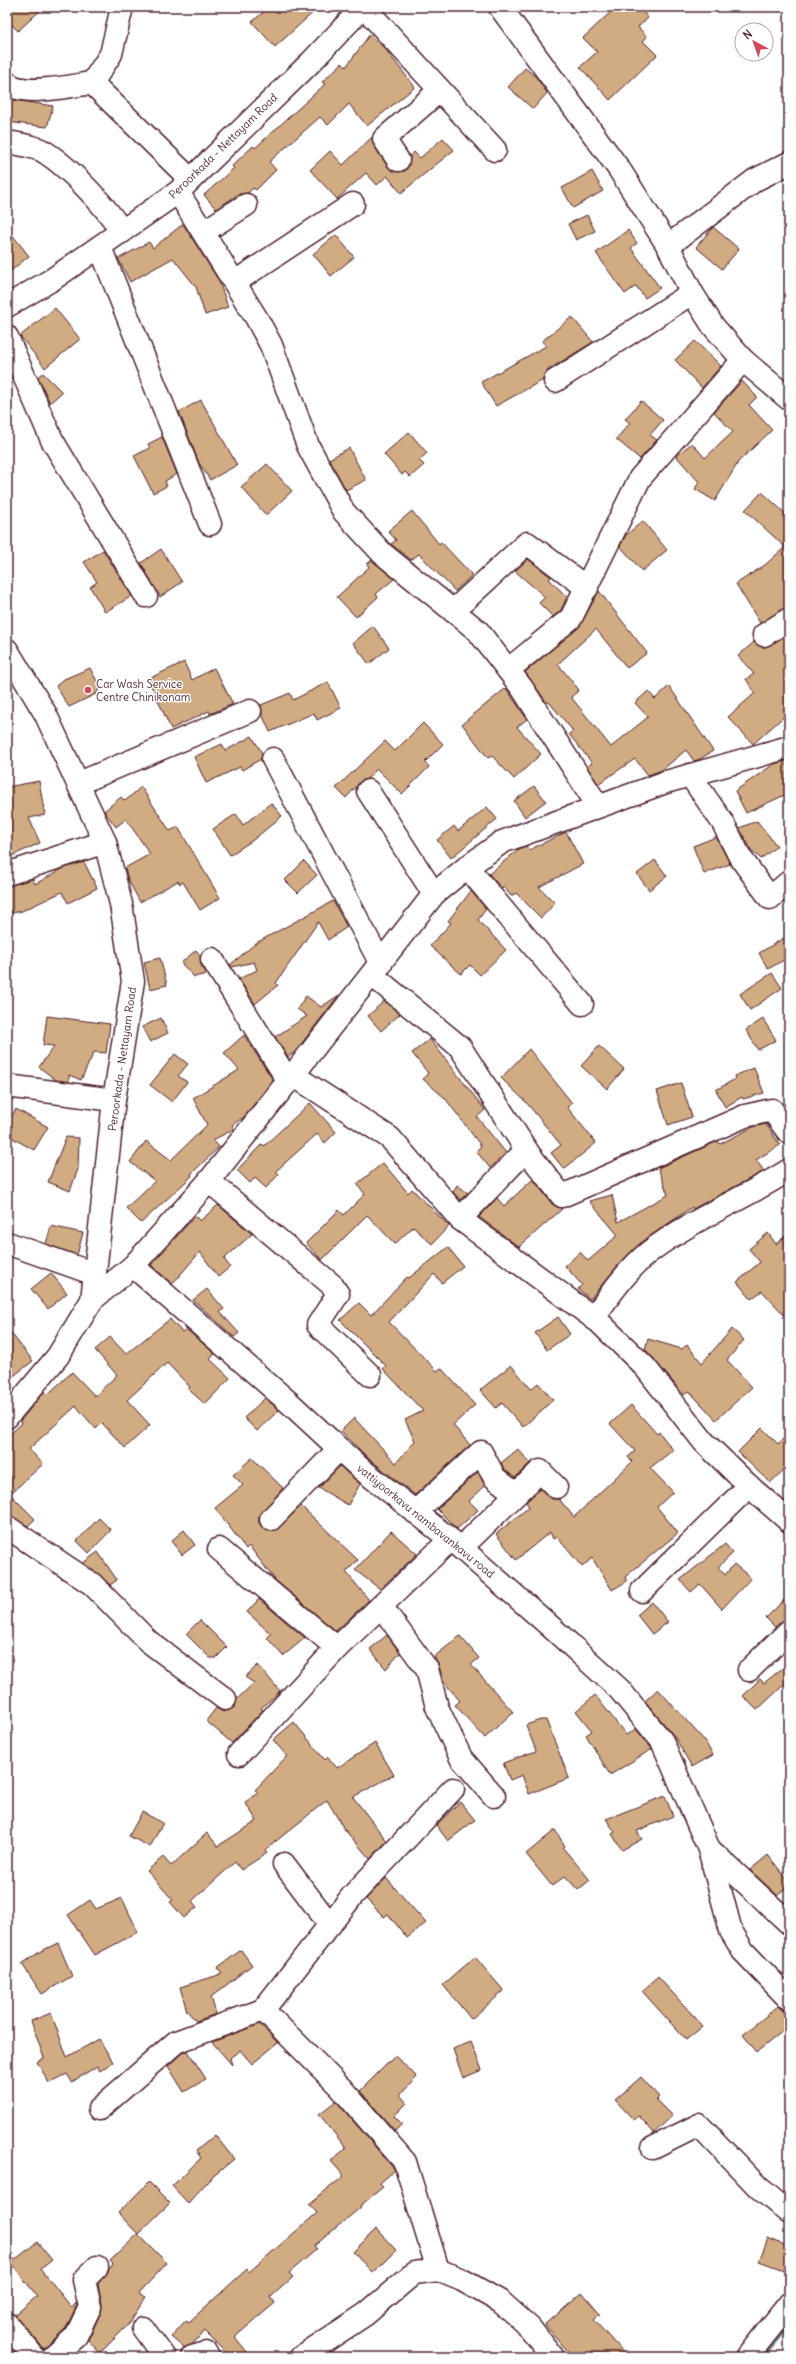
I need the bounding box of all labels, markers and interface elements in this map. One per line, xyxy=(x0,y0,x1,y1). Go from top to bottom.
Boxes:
north arrow xyxy=(734,22,774,62)
text: N xyxy=(740,27,755,42)
street label: Peroorkada - Nettayam Road xyxy=(166,90,281,202)
place label: Car Wash Service Centre Chinikonam xyxy=(96,677,191,704)
marker: Car Wash Service Centre Chinikonam xyxy=(83,685,93,695)
street label: Peroorkada - Nettayam Road xyxy=(105,985,139,1132)
street label: vattiyoorkavu nambavankavu road xyxy=(354,1461,498,1581)

